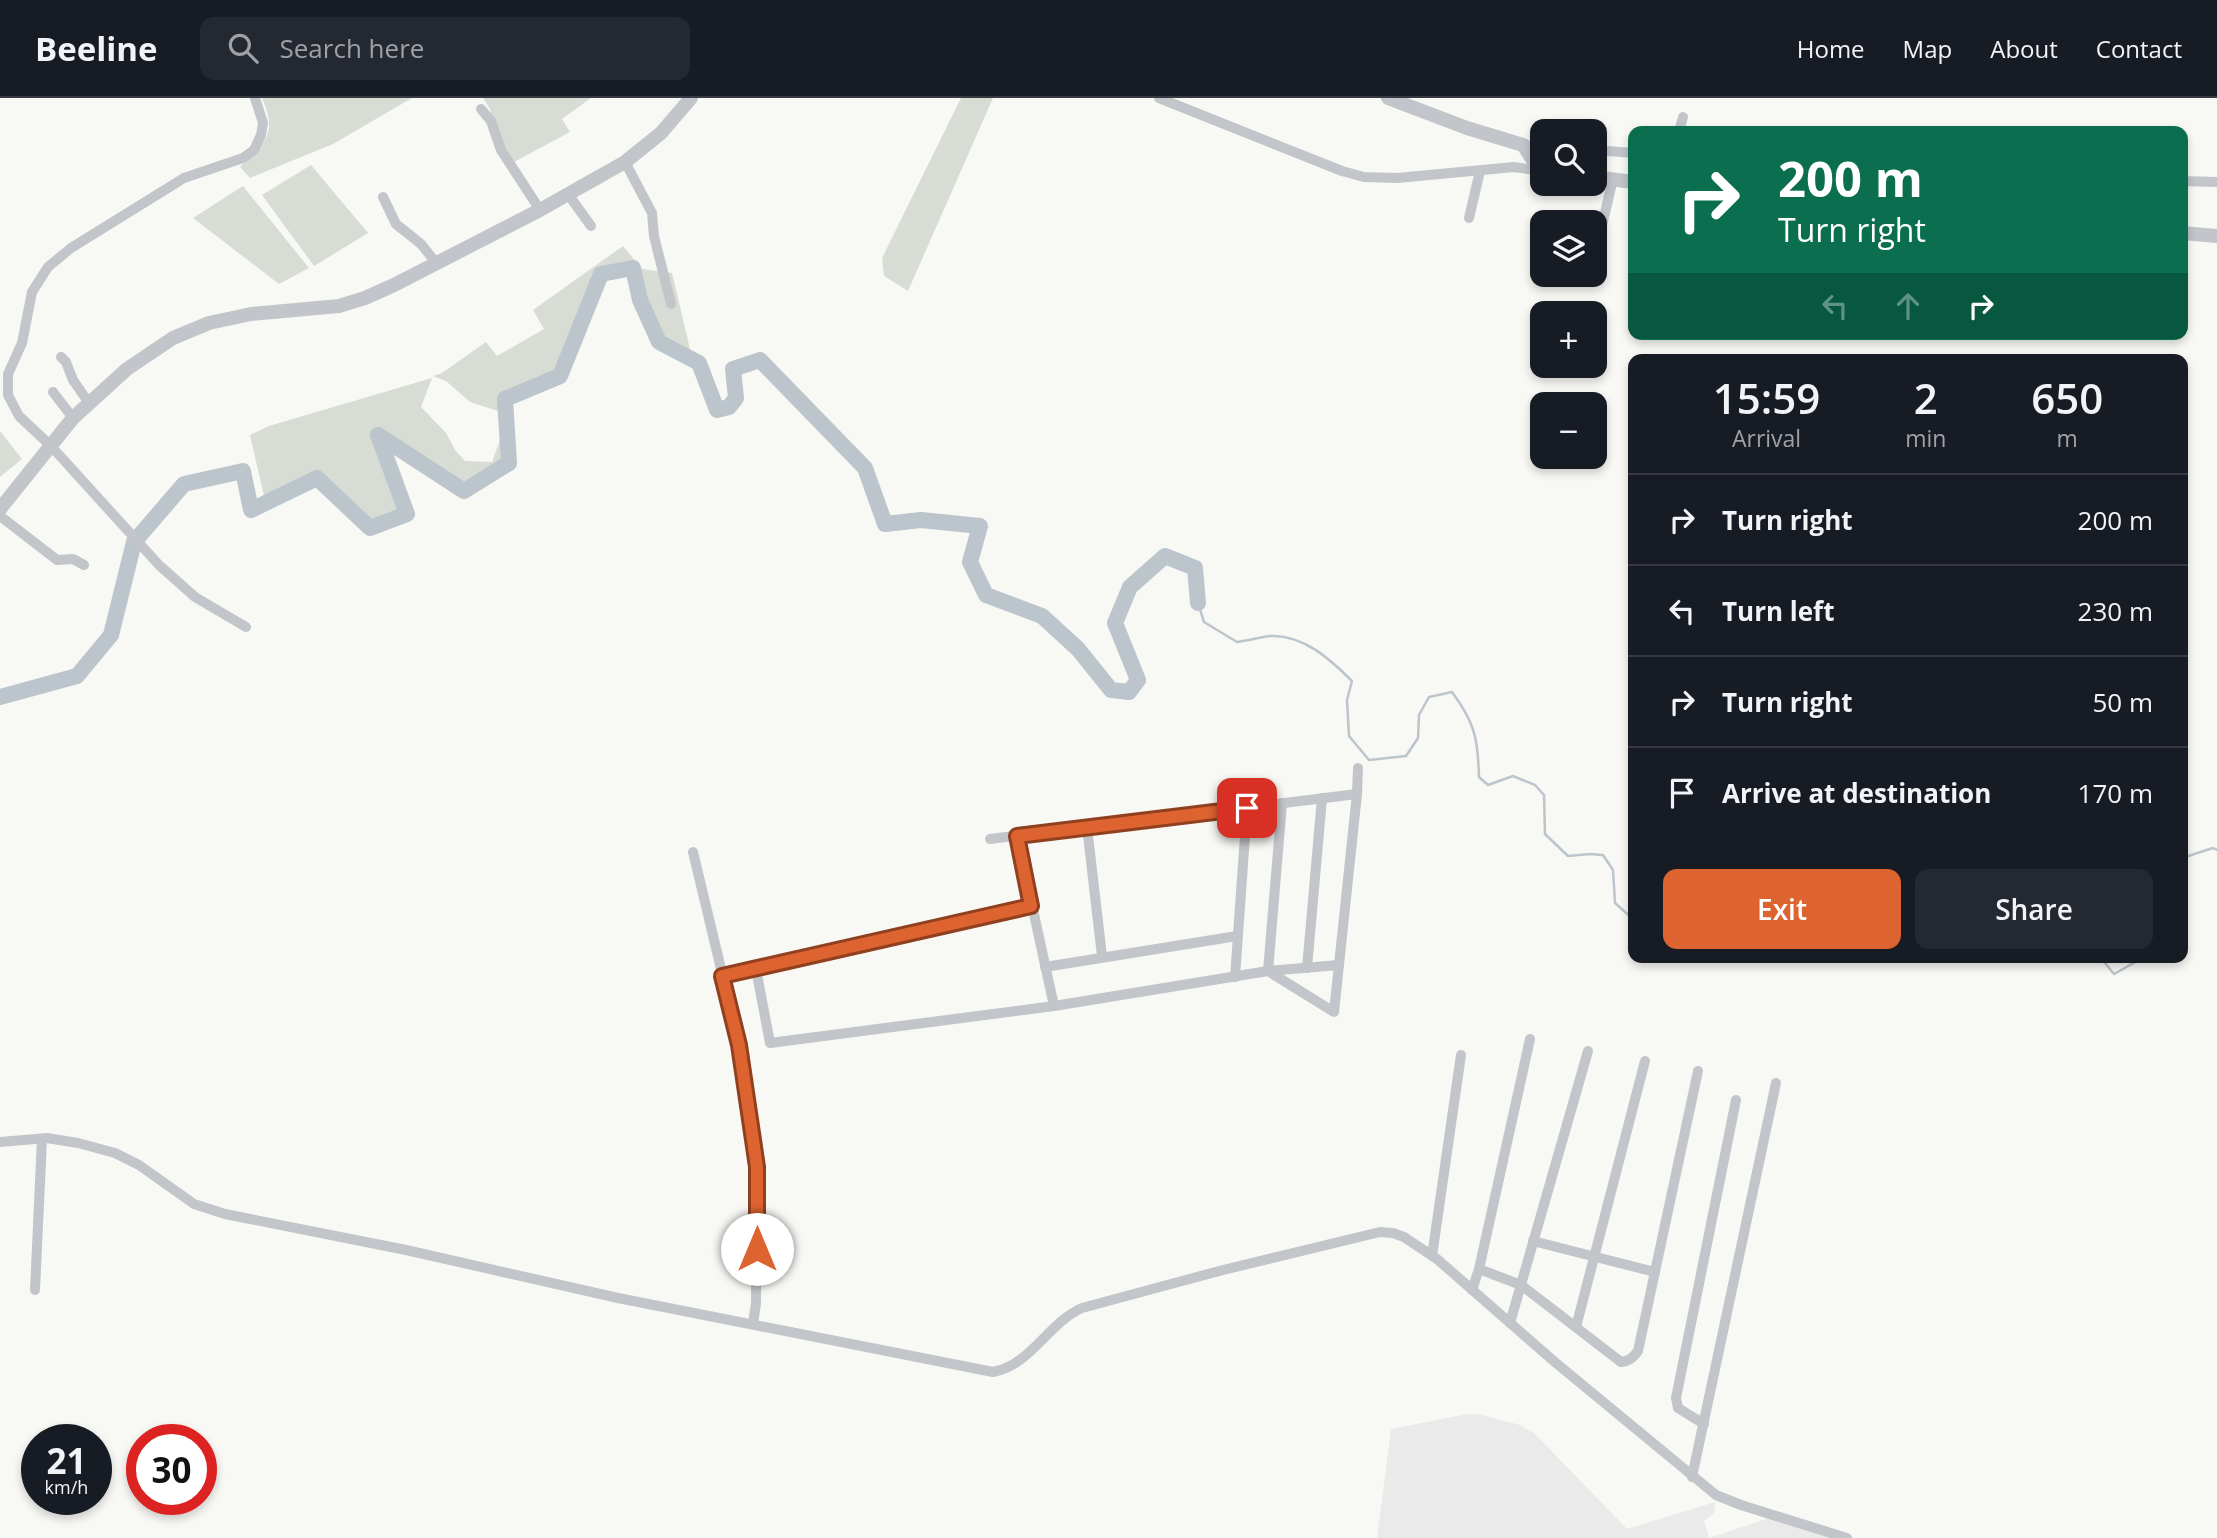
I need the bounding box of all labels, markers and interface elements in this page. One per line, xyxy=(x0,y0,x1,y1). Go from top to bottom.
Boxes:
search box xyxy=(200,17,690,80)
text: Beeline xyxy=(35,26,158,71)
icon: search xyxy=(224,29,262,67)
text: Search here xyxy=(280,30,424,66)
text: Home xyxy=(1797,32,1865,65)
text: Map xyxy=(1903,32,1952,65)
text: About xyxy=(1990,32,2058,65)
text: Contact xyxy=(2096,32,2182,65)
map controls xyxy=(1530,119,1607,469)
button: search xyxy=(1530,119,1607,196)
text: 200 m xyxy=(1778,145,1923,211)
icon: right xyxy=(1663,154,1754,245)
text: Turn right xyxy=(1778,208,1926,251)
button: layers xyxy=(1530,210,1607,287)
icon: left xyxy=(1816,287,1854,325)
icon: ahead xyxy=(1889,287,1927,325)
icon: right xyxy=(1962,287,2000,325)
button: + xyxy=(1530,301,1607,378)
text: 15:59 xyxy=(1713,369,1820,426)
text: 2 xyxy=(1914,369,1938,426)
text: 650 xyxy=(2031,369,2103,426)
button: − xyxy=(1530,392,1607,469)
text: Arrival xyxy=(1732,422,1801,454)
text: min xyxy=(1905,422,1946,454)
text: m xyxy=(2057,422,2078,454)
icon: right xyxy=(1663,501,1701,539)
text: Turn right xyxy=(1722,502,1853,538)
text: 200 m xyxy=(2078,502,2153,538)
icon: left xyxy=(1663,592,1701,630)
text: Turn left xyxy=(1722,593,1834,629)
text: 230 m xyxy=(2078,593,2153,629)
icon: right xyxy=(1663,683,1701,721)
text: Turn right xyxy=(1722,684,1853,720)
text: 50 m xyxy=(2092,684,2153,720)
icon: arrive xyxy=(1663,774,1701,812)
text: Arrive at destination xyxy=(1722,775,1991,811)
text: 170 m xyxy=(2078,775,2153,811)
pin xyxy=(1217,778,1277,838)
icon: arrive xyxy=(1228,789,1266,827)
button: Exit xyxy=(1663,869,1901,949)
button: Share xyxy=(1915,869,2153,949)
position arrow xyxy=(720,1212,794,1286)
speed limit sign: 30 xyxy=(126,1424,217,1515)
text: 21 xyxy=(46,1437,87,1484)
text: km/h xyxy=(45,1475,88,1499)

